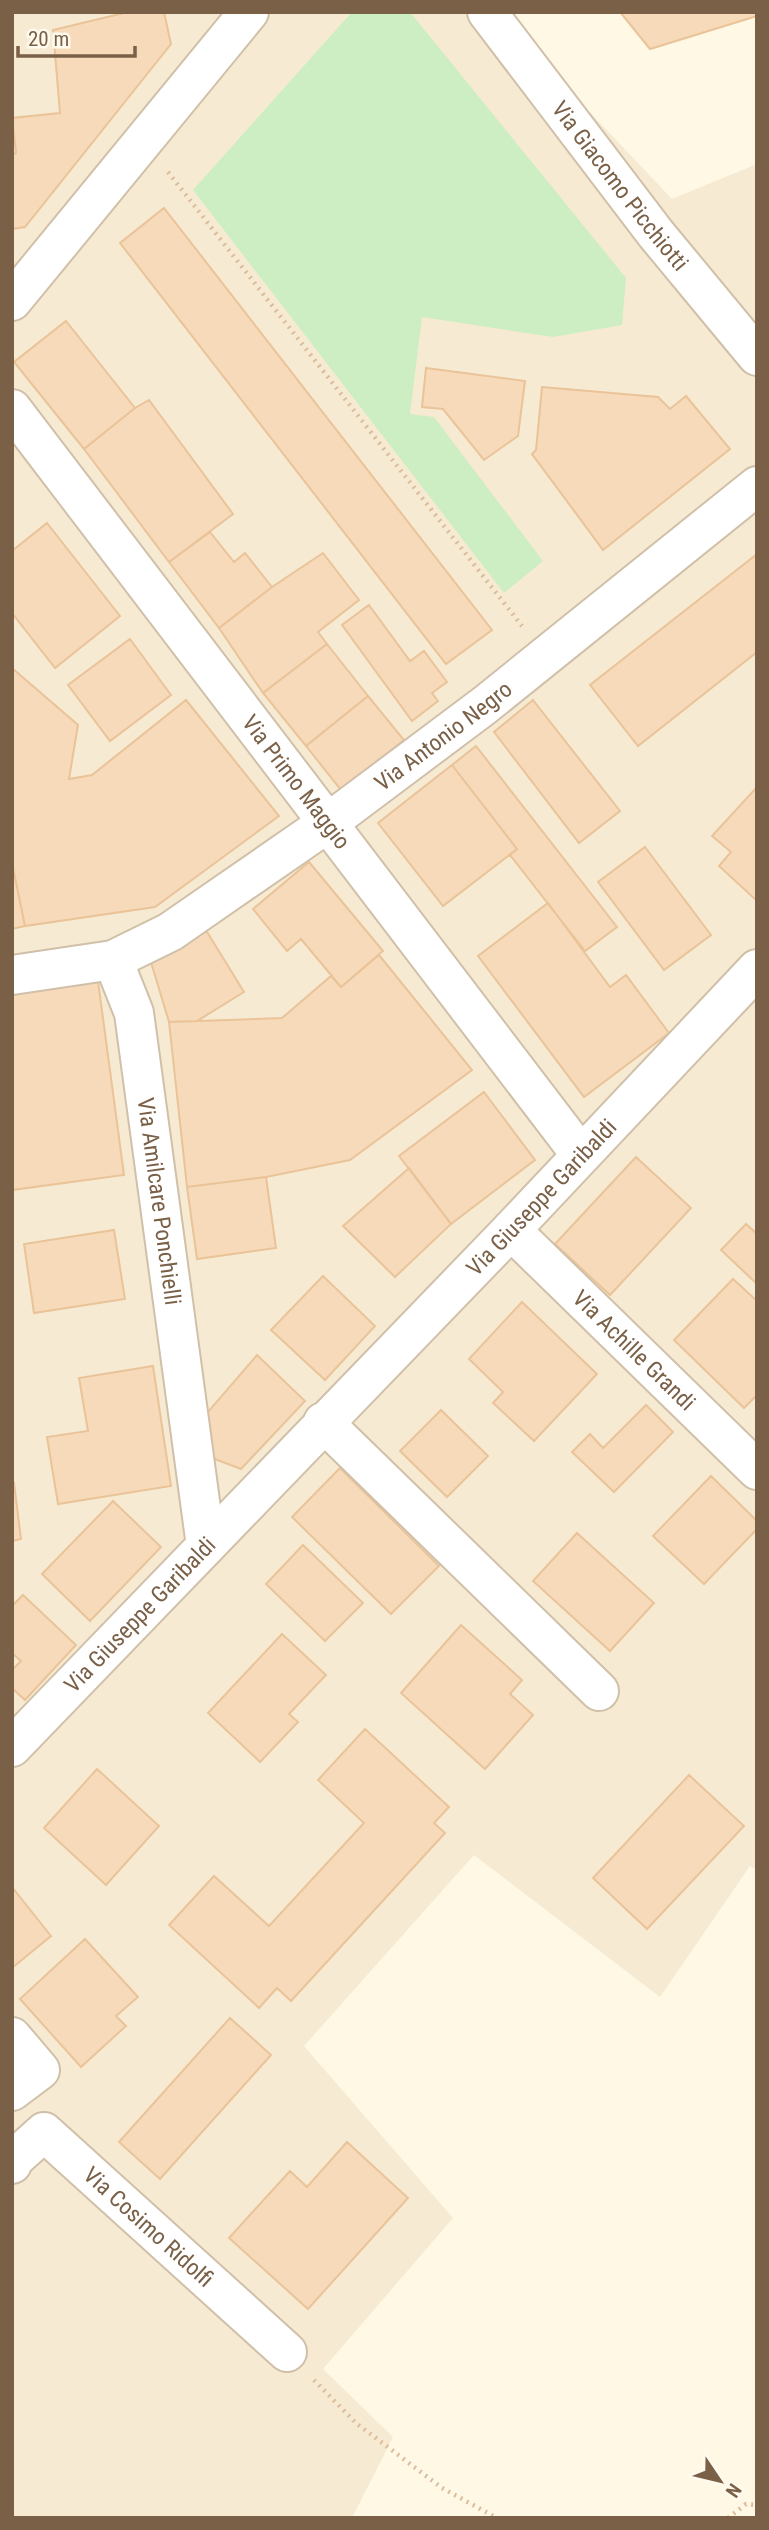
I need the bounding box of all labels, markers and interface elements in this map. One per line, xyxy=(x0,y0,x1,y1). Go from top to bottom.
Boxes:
scale bar xyxy=(18,14,135,58)
text: 20 m xyxy=(28,27,69,51)
street label: Via Giacomo Picchiotti xyxy=(546,96,694,276)
street label: Via Antonio Negro xyxy=(369,675,517,796)
street label: Via Primo Maggio xyxy=(237,709,356,854)
street label: Via Amilcare Ponchielli xyxy=(132,1096,187,1307)
street label: Via Giuseppe Garibaldi xyxy=(461,1113,622,1281)
street label: Via Achille Grandi xyxy=(567,1284,701,1416)
street label: Via Giuseppe Garibaldi xyxy=(59,1531,221,1698)
street label: Via Cosimo Ridolfi xyxy=(78,2161,219,2292)
north arrow xyxy=(685,2446,755,2516)
text: N xyxy=(721,2479,746,2502)

